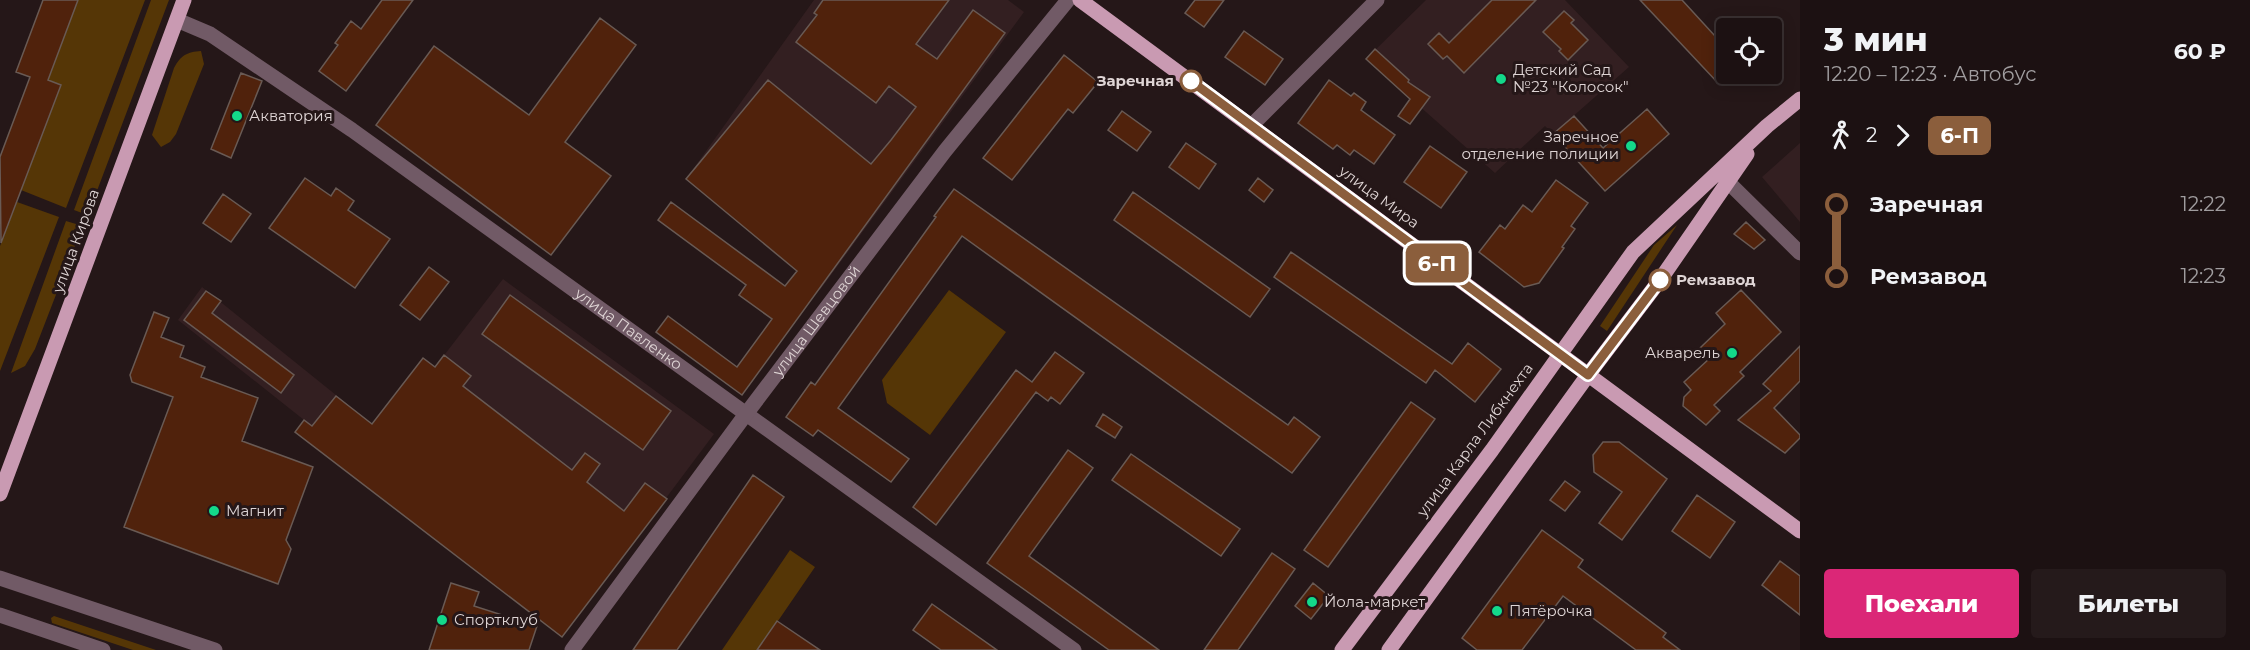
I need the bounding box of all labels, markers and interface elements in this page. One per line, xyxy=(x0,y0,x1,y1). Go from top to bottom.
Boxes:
map controls xyxy=(1716,18,1782,84)
button: locate xyxy=(1716,18,1782,84)
text: 3 мин xyxy=(1824,19,1928,59)
text: 60 ₽ xyxy=(2174,38,2226,65)
place label: Детский Сад №23 "Колосок" xyxy=(1513,60,1629,96)
text: 12:20 – 12:23 · Автобус xyxy=(1824,62,2037,86)
marker: Заречная xyxy=(1180,70,1202,92)
place label: Заречная xyxy=(1096,71,1174,90)
marker: Детский Сад №23 "Колосок" xyxy=(1494,72,1508,86)
place label: Акватория xyxy=(249,106,333,125)
marker: Акватория xyxy=(230,109,244,123)
icon: walk xyxy=(1824,119,1857,152)
icon: forward xyxy=(1886,119,1919,152)
text: 2 xyxy=(1866,123,1877,147)
text: 6-П xyxy=(1940,123,1979,148)
place label: Заречное отделение полиции xyxy=(1462,127,1619,163)
marker: Заречное отделение полиции xyxy=(1624,139,1638,153)
street label: улица Мира xyxy=(1335,161,1423,232)
street label: улица Кирова xyxy=(48,186,103,296)
text: Заречная xyxy=(1870,191,1983,218)
text: 12:22 xyxy=(2180,192,2226,216)
line badge: 6-П xyxy=(1402,244,1472,282)
text: 6-П xyxy=(1418,251,1456,276)
street label: улица Шевцовой xyxy=(767,261,864,381)
text: Ремзавод xyxy=(1870,263,1987,290)
text: 12:23 xyxy=(2181,264,2226,288)
marker: Ремзавод xyxy=(1649,269,1671,291)
place label: Ремзавод xyxy=(1676,270,1756,289)
street label: улица Павленко xyxy=(571,283,686,374)
place label: Акварель xyxy=(1645,343,1720,362)
marker: Акварель xyxy=(1725,346,1739,360)
street label: улица Карла Либкнехта xyxy=(1412,359,1537,521)
place label: Магнит xyxy=(226,501,285,520)
marker: Магнит xyxy=(207,504,221,518)
button: Поехали xyxy=(1824,569,2019,638)
button: Билеты xyxy=(2031,569,2226,638)
place label: Йола-маркет xyxy=(1324,592,1426,611)
marker: Йола-маркет xyxy=(1305,595,1319,609)
place label: Пятёрочка xyxy=(1509,601,1593,620)
marker: Пятёрочка xyxy=(1490,604,1504,618)
place label: Спортклуб xyxy=(454,610,538,629)
marker: Спортклуб xyxy=(435,613,449,627)

